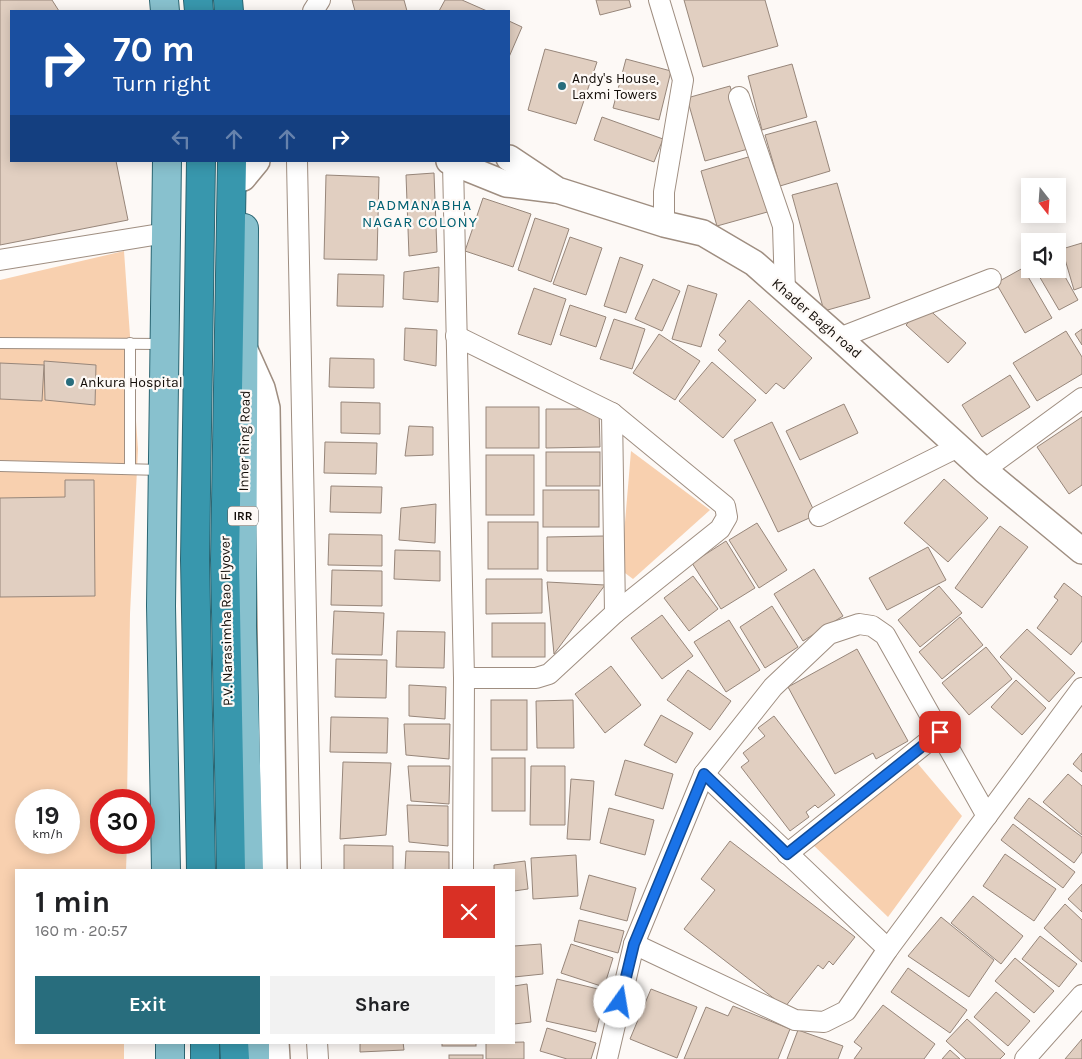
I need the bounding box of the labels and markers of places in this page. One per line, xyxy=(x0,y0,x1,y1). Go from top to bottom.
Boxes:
place label: Andy's House, Laxmi Towers xyxy=(572,70,659,103)
marker: Andy's House, Laxmi Towers xyxy=(556,80,568,92)
place label: Ankura Hospital xyxy=(80,374,183,391)
marker: Ankura Hospital xyxy=(64,376,76,388)
pin xyxy=(919,711,961,753)

